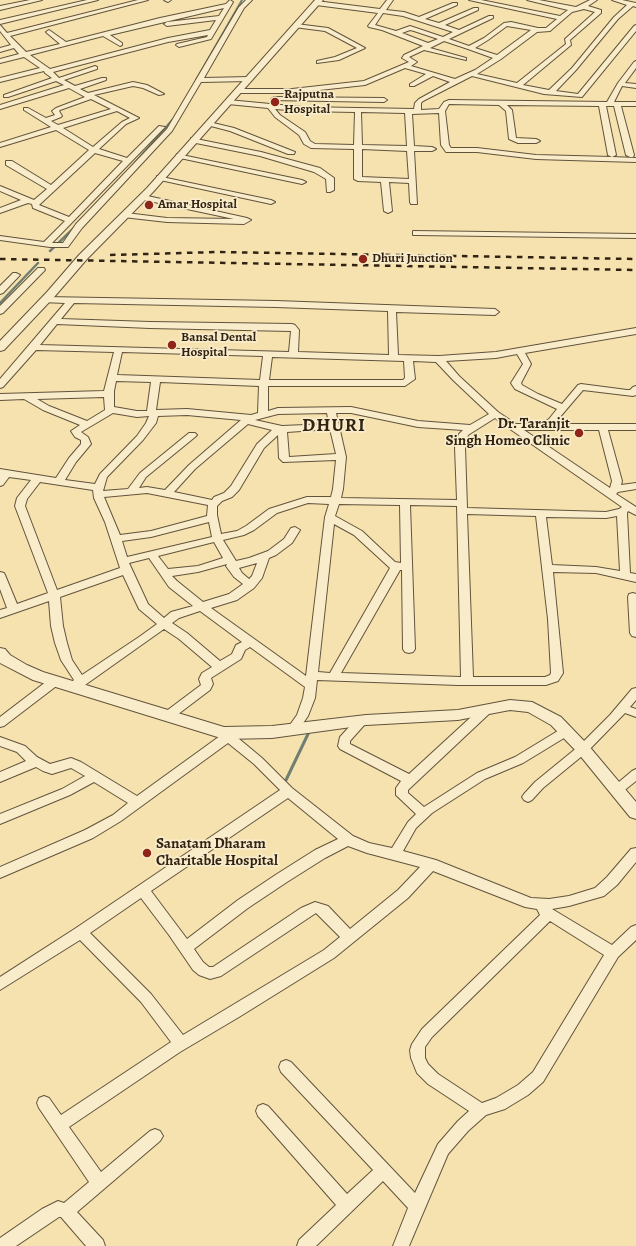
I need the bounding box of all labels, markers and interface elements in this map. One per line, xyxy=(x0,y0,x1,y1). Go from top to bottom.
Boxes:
place label: Rajputna Hospital xyxy=(284,87,334,118)
marker: Rajputna Hospital xyxy=(269,96,281,108)
place label: Amar Hospital xyxy=(158,197,237,213)
marker: Amar Hospital xyxy=(143,199,155,211)
place label: Dhuri Junction xyxy=(372,251,453,267)
marker: Dhuri Junction xyxy=(357,253,369,265)
place label: Bansal Dental Hospital xyxy=(181,330,256,361)
marker: Bansal Dental Hospital xyxy=(166,339,178,351)
district label: DHURI xyxy=(302,415,366,437)
place label: Dr. Taranjit Singh Homeo Clinic xyxy=(445,415,570,450)
marker: Dr. Taranjit Singh Homeo Clinic xyxy=(573,427,585,439)
place label: Sanatam Dharam Charitable Hospital xyxy=(156,835,278,870)
marker: Sanatam Dharam Charitable Hospital xyxy=(141,847,153,859)

